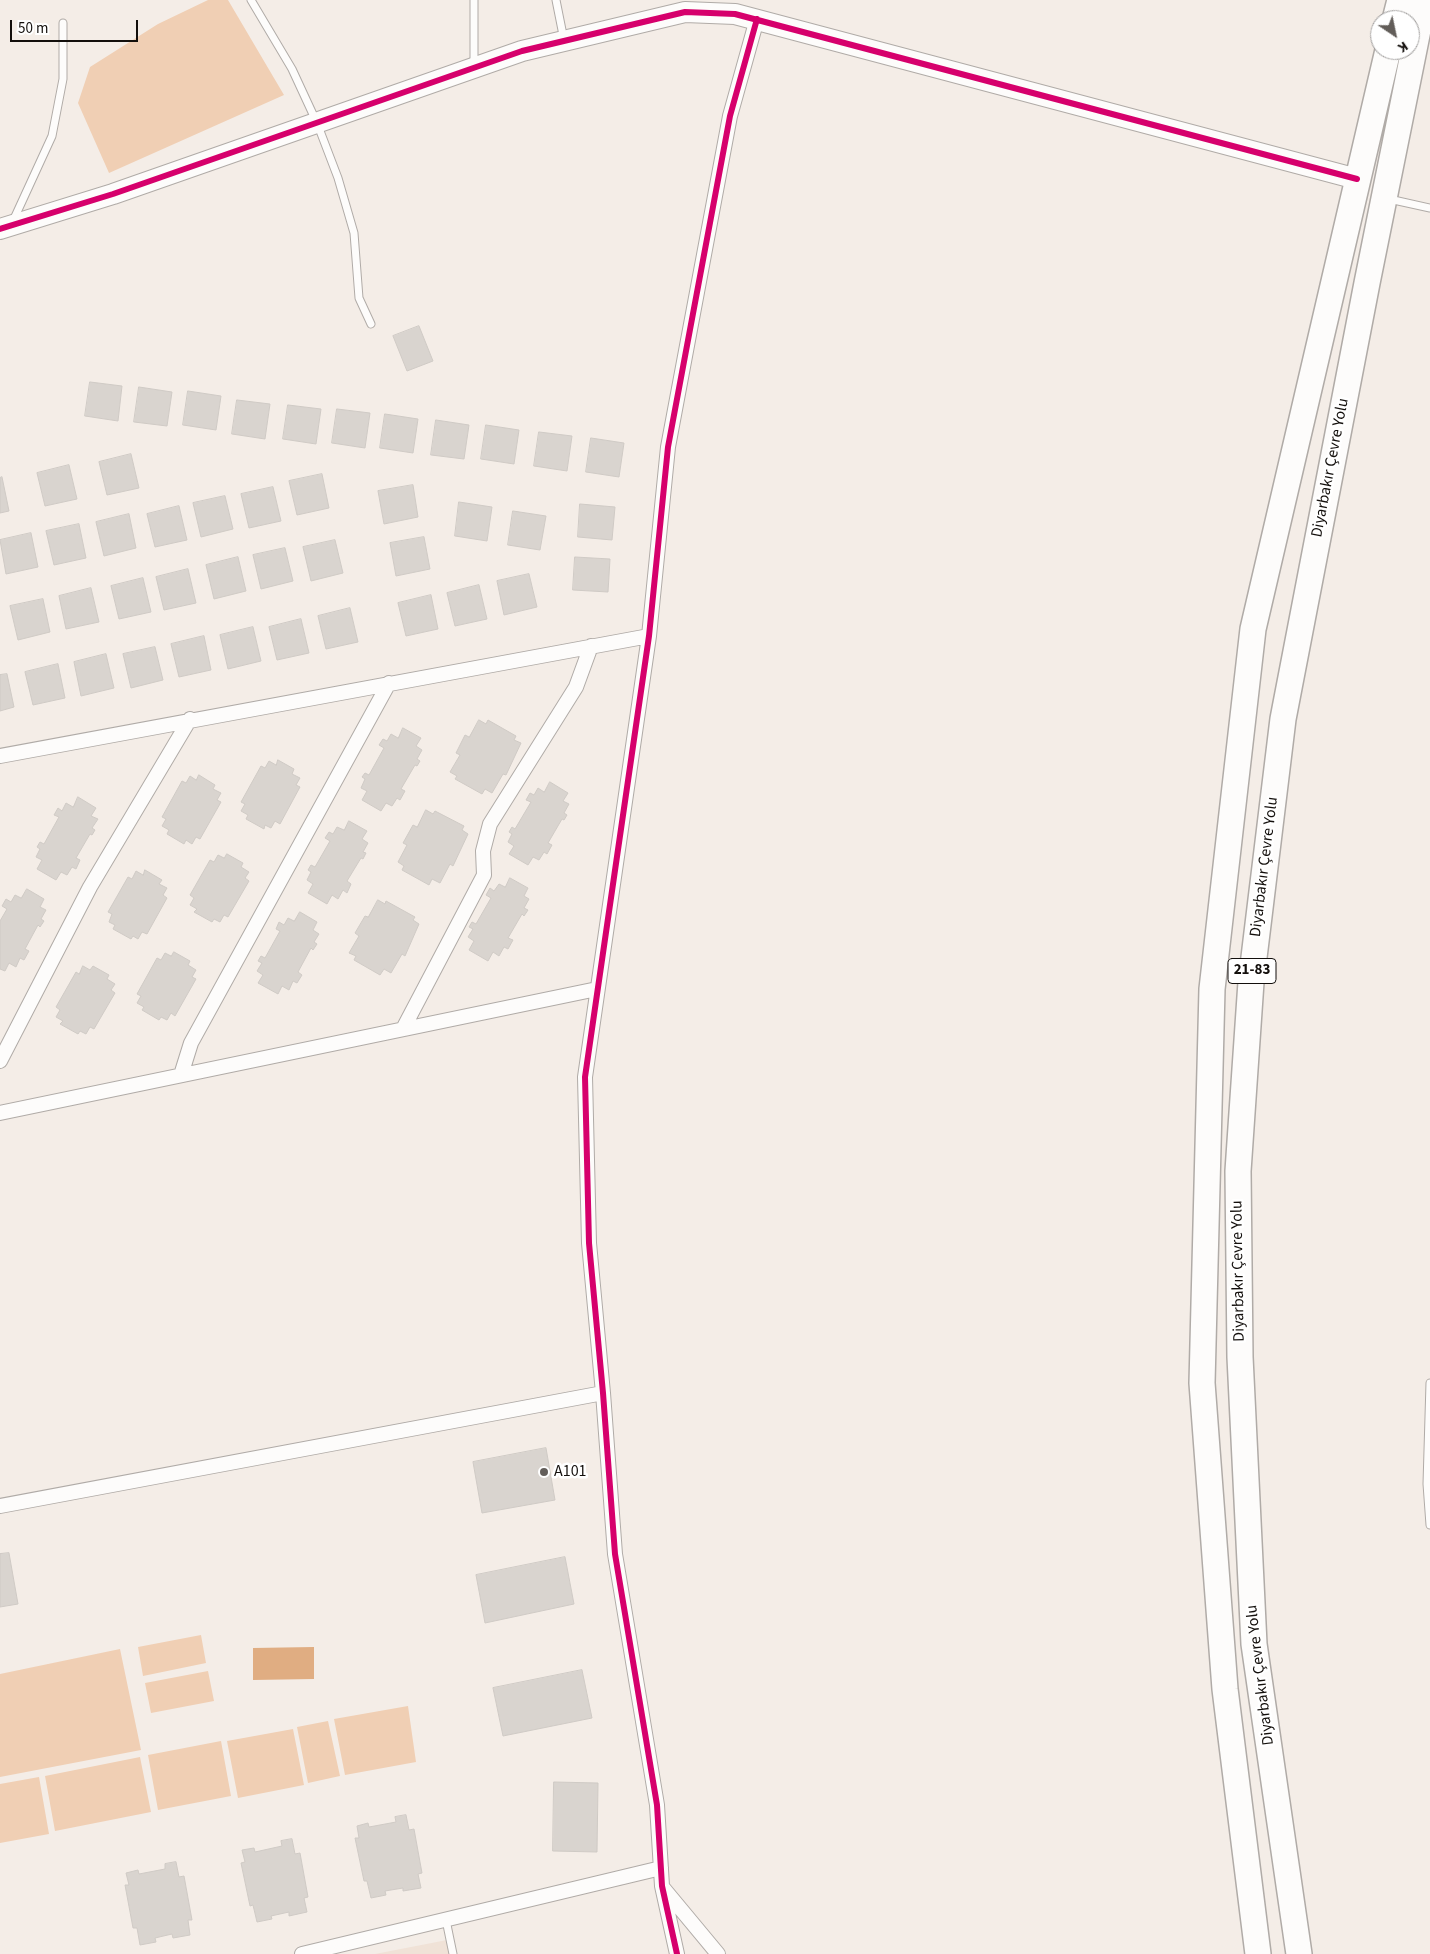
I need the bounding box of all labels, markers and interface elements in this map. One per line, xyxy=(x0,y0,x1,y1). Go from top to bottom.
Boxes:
scale bar xyxy=(12,10,140,42)
north arrow xyxy=(1370,10,1420,60)
text: 50 m xyxy=(18,18,48,39)
text: K xyxy=(1394,36,1412,57)
street label: Diyarbakır Çevre Yolu xyxy=(1308,397,1354,539)
street label: Diyarbakır Çevre Yolu xyxy=(1247,796,1283,938)
road number: 21-83 xyxy=(1228,958,1276,984)
street label: Diyarbakır Çevre Yolu xyxy=(1228,1200,1250,1342)
place label: A101 xyxy=(554,1462,587,1482)
marker: A101 xyxy=(538,1466,550,1478)
street label: Diyarbakır Çevre Yolu xyxy=(1243,1604,1279,1746)

